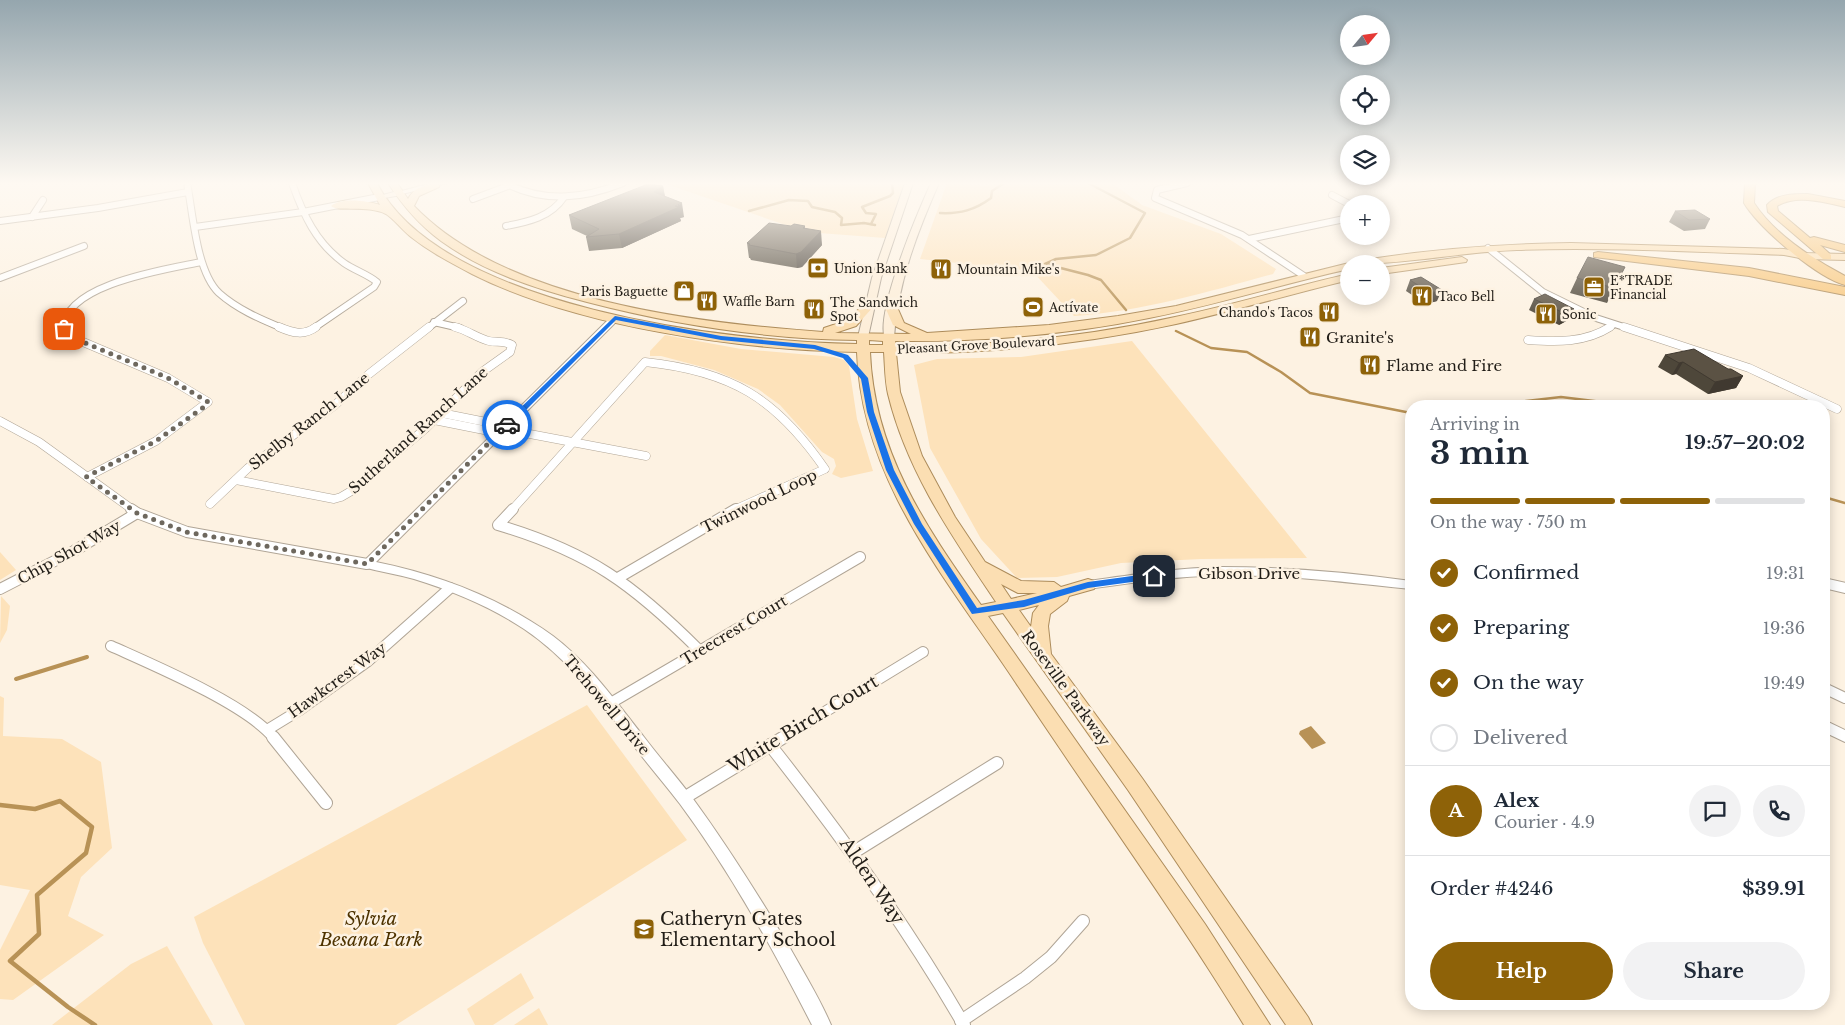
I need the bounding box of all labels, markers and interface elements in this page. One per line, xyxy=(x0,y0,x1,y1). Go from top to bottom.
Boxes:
north arrow xyxy=(1340,15,1390,65)
map controls xyxy=(1340,15,1390,305)
button: locate xyxy=(1340,75,1390,125)
button: layers xyxy=(1340,135,1390,185)
button: + xyxy=(1340,195,1390,245)
button: − xyxy=(1340,255,1390,305)
bank icon: Union Bank xyxy=(806,256,830,280)
restaurant icon: Mountain Mike's xyxy=(929,257,953,281)
place label: Union Bank xyxy=(834,261,908,276)
place label: Mountain Mike's xyxy=(957,262,1060,277)
place label: E*TRADE Financial xyxy=(1610,273,1673,302)
office icon: E*TRADE Financial xyxy=(1582,275,1606,299)
shop icon: Paris Baguette xyxy=(672,279,696,303)
place label: Paris Baguette xyxy=(581,284,668,299)
restaurant icon: Taco Bell xyxy=(1410,284,1434,308)
restaurant icon: Waffle Barn xyxy=(695,289,719,313)
place label: Taco Bell xyxy=(1438,289,1495,304)
place label: Waffle Barn xyxy=(722,294,795,309)
place label: The Sandwich Spot xyxy=(830,295,918,324)
sports icon: Actívate xyxy=(1021,295,1045,319)
restaurant icon: The Sandwich Spot xyxy=(802,297,826,321)
place label: Actívate xyxy=(1048,300,1098,315)
restaurant icon: Chando's Tacos xyxy=(1317,300,1341,324)
restaurant icon: Sonic xyxy=(1534,302,1558,326)
place label: Chando's Tacos xyxy=(1219,305,1313,320)
place label: Sonic xyxy=(1562,307,1597,322)
pin xyxy=(43,308,85,350)
icon: bag xyxy=(50,315,78,343)
restaurant icon: Granite's xyxy=(1298,325,1322,349)
place label: Granite's xyxy=(1326,328,1394,347)
street label: Pleasant Grove Boulevard xyxy=(897,333,1055,357)
restaurant icon: Flame and Fire xyxy=(1358,353,1382,377)
place label: Flame and Fire xyxy=(1386,356,1502,375)
street label: Sutherland Ranch Lane xyxy=(344,362,492,498)
street label: Shelby Ranch Lane xyxy=(245,368,373,474)
courier xyxy=(482,400,532,450)
icon: car xyxy=(493,411,521,439)
text: Arriving in xyxy=(1430,414,1520,434)
text: 19:57–20:02 xyxy=(1685,431,1805,454)
text: 3 min xyxy=(1430,433,1529,473)
street label: Twinwood Loop xyxy=(698,465,820,537)
text: On the way · 750 m xyxy=(1430,512,1587,532)
street label: Chip Shot Way xyxy=(14,516,124,588)
pin xyxy=(1133,555,1175,597)
icon: check xyxy=(1430,559,1458,587)
text: Confirmed xyxy=(1473,561,1579,584)
icon: home xyxy=(1140,562,1168,590)
text: 19:31 xyxy=(1766,563,1805,583)
street label: Gibson Drive xyxy=(1198,564,1300,583)
street label: Treecrest Court xyxy=(678,591,791,669)
icon: check xyxy=(1430,614,1458,642)
text: Preparing xyxy=(1473,616,1569,639)
text: 19:36 xyxy=(1763,618,1805,638)
street label: Roseville Parkway xyxy=(1018,626,1115,750)
street label: Hawkcrest Way xyxy=(284,638,390,722)
street label: Trehowell Drive xyxy=(560,651,654,759)
icon: check xyxy=(1430,669,1458,697)
street label: White Birch Court xyxy=(723,670,882,778)
text: On the way xyxy=(1473,671,1584,694)
text: 19:49 xyxy=(1763,673,1805,693)
text: Delivered xyxy=(1473,726,1568,749)
button: chat xyxy=(1689,785,1741,837)
button: phone xyxy=(1753,785,1805,837)
text: Alex xyxy=(1494,789,1539,812)
text: A xyxy=(1448,799,1464,822)
text: Courier · 4.9 xyxy=(1494,812,1595,832)
street label: Alden Way xyxy=(834,833,909,929)
text: Order #4246 xyxy=(1430,877,1553,900)
text: $39.91 xyxy=(1742,877,1805,900)
park label: Sylvia Besana Park xyxy=(318,908,423,951)
place label: Catheryn Gates Elementary School xyxy=(660,908,836,951)
school or university icon: Catheryn Gates Elementary School xyxy=(632,917,656,941)
button: Help xyxy=(1430,942,1613,1000)
button: Share xyxy=(1623,942,1805,1000)

